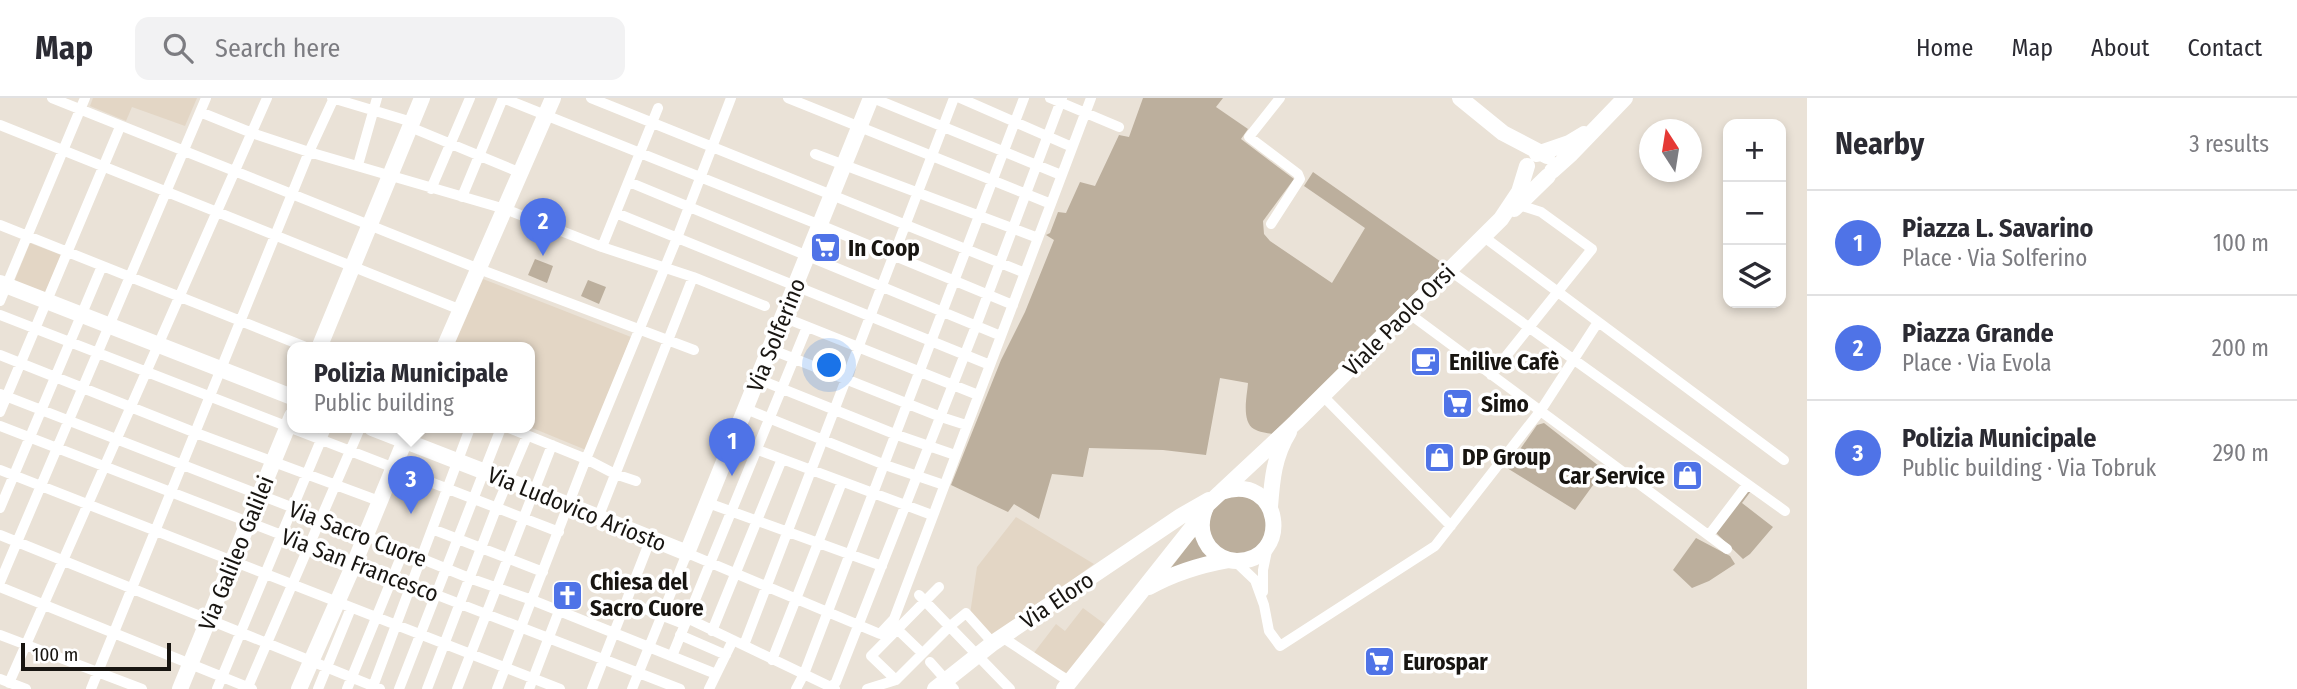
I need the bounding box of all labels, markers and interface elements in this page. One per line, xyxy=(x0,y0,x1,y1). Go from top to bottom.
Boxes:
search box xyxy=(135,17,625,80)
text: Map xyxy=(35,28,93,68)
icon: search xyxy=(159,29,197,67)
text: Search here xyxy=(215,33,340,64)
text: Home xyxy=(1916,34,1973,62)
text: Map xyxy=(2011,34,2053,62)
text: About xyxy=(2091,34,2149,62)
text: Contact xyxy=(2187,34,2262,62)
north arrow xyxy=(1639,119,1702,182)
map controls xyxy=(1723,119,1786,308)
button: + xyxy=(1723,119,1786,182)
text: Nearby xyxy=(1835,126,1924,162)
text: 3 results xyxy=(2189,130,2269,158)
button: − xyxy=(1723,182,1786,245)
pin: 2 xyxy=(520,198,566,256)
text: Piazza L. Savarino xyxy=(1902,213,2094,244)
text: 1 xyxy=(1853,229,1863,257)
text: 100 m xyxy=(2213,229,2269,257)
supermarket icon: In Coop xyxy=(808,231,842,265)
place label: In Coop xyxy=(848,234,920,262)
text: Place · Via Solferino xyxy=(1902,244,2087,272)
button: layers xyxy=(1723,245,1786,308)
street label: Viale Paolo Orsi xyxy=(1337,258,1461,382)
street label: Via Solferino xyxy=(741,274,811,396)
text: Piazza Grande xyxy=(1902,318,2054,349)
text: 2 xyxy=(1853,334,1863,362)
text: 200 m xyxy=(2212,334,2269,362)
popup xyxy=(287,342,535,433)
cafe icon: Enilive Cafè xyxy=(1409,345,1443,379)
your location xyxy=(812,348,846,382)
place label: Enilive Cafè xyxy=(1449,348,1560,376)
text: Place · Via Evola xyxy=(1902,349,2051,377)
text: Polizia Municipale xyxy=(314,358,508,389)
supermarket icon: Simo xyxy=(1441,387,1475,421)
text: Public building xyxy=(314,389,454,417)
place label: Simo xyxy=(1481,390,1529,418)
pin: 1 xyxy=(709,418,755,476)
text: Polizia Municipale xyxy=(1902,423,2096,454)
text: 3 xyxy=(1853,439,1863,467)
text: 290 m xyxy=(2213,439,2269,467)
shop icon: DP Group xyxy=(1422,440,1456,474)
place label: DP Group xyxy=(1462,443,1551,471)
text: Public building · Via Tobruk xyxy=(1902,454,2156,482)
pin: 3 xyxy=(388,456,434,514)
shop icon: Car Service xyxy=(1671,459,1705,493)
street label: Via Ludovico Ariosto xyxy=(483,460,671,558)
place label: Car Service xyxy=(1559,462,1665,490)
street label: Via Galileo Galilei xyxy=(192,472,280,634)
street label: Via Sacro Cuore xyxy=(285,495,431,573)
street label: Via San Francesco xyxy=(277,522,443,608)
street label: Via Eloro xyxy=(1015,565,1099,635)
place label: Chiesa del Sacro Cuore xyxy=(590,568,704,622)
church icon: Chiesa del Sacro Cuore xyxy=(550,578,584,612)
scale bar xyxy=(21,640,172,672)
text: 100 m xyxy=(32,643,78,666)
supermarket icon: Eurospar xyxy=(1363,645,1397,679)
place label: Eurospar xyxy=(1403,648,1488,676)

